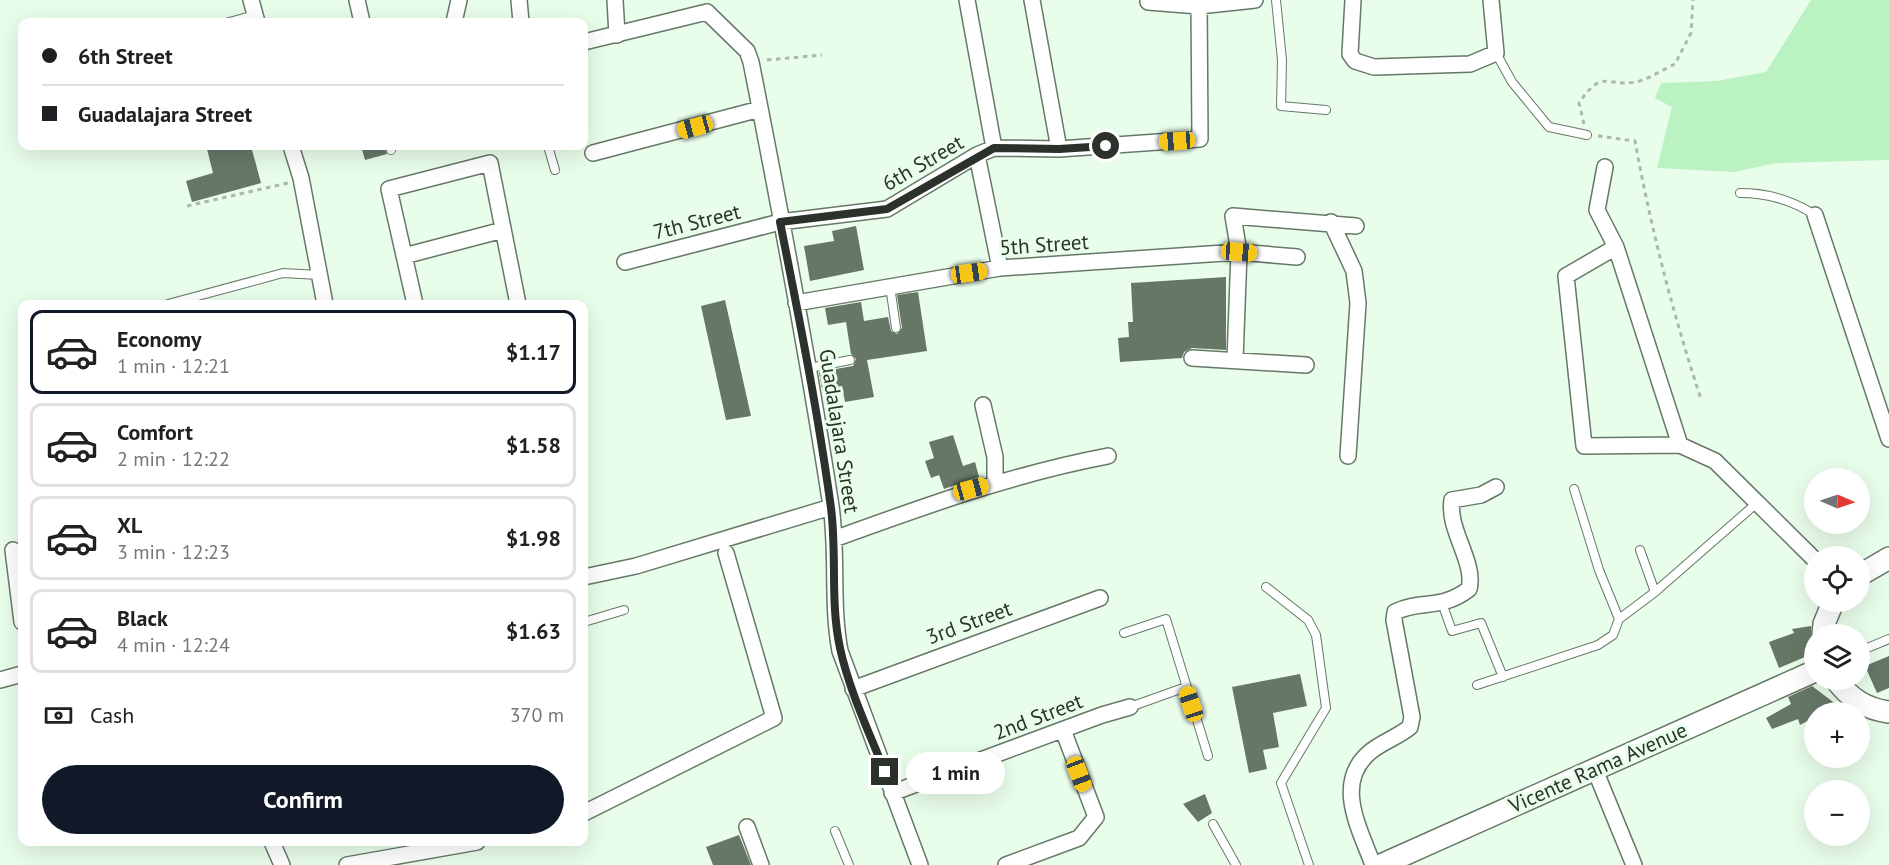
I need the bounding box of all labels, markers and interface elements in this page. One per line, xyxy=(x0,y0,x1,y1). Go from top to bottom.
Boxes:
text: 6th Street xyxy=(78,42,173,70)
text: Guadalajara Street xyxy=(78,100,252,128)
car xyxy=(675,114,715,140)
street label: 6th Street xyxy=(877,129,968,197)
car xyxy=(1158,131,1196,151)
route start xyxy=(1092,132,1119,159)
street label: 7th Street xyxy=(651,198,743,245)
street label: 5th Street xyxy=(998,228,1089,261)
car xyxy=(1220,242,1258,262)
car xyxy=(950,262,988,284)
icon: car xyxy=(45,325,99,379)
text: Economy xyxy=(117,325,201,353)
text: $1.17 xyxy=(506,338,561,366)
street label: Guadalajara Street xyxy=(813,347,866,515)
text: 1 min · 12:21 xyxy=(117,353,230,379)
icon: car xyxy=(45,418,99,472)
text: Comfort xyxy=(117,418,193,446)
text: $1.58 xyxy=(506,431,561,459)
text: 2 min · 12:22 xyxy=(117,446,230,472)
north arrow xyxy=(1804,468,1870,534)
map controls xyxy=(1804,468,1870,846)
car xyxy=(951,476,991,502)
icon: car xyxy=(45,511,99,565)
text: XL xyxy=(117,511,142,539)
text: $1.98 xyxy=(506,524,561,552)
text: 3 min · 12:23 xyxy=(117,539,230,565)
button: locate xyxy=(1804,546,1870,612)
street label: 3rd Street xyxy=(922,595,1015,650)
icon: car xyxy=(45,604,99,658)
text: Black xyxy=(117,604,168,632)
text: $1.63 xyxy=(506,617,561,645)
button: layers xyxy=(1804,624,1870,690)
text: 4 min · 12:24 xyxy=(117,632,230,658)
car xyxy=(1177,684,1205,724)
street label: 2nd Street xyxy=(989,687,1086,746)
icon: cash xyxy=(42,699,75,732)
text: Cash xyxy=(90,701,134,729)
text: 370 m xyxy=(510,702,564,728)
button: + xyxy=(1804,702,1870,768)
street label: Vicente Rama Avenue xyxy=(1503,716,1691,819)
callout: 1 min xyxy=(906,751,1005,793)
car xyxy=(1064,754,1094,794)
route end xyxy=(871,758,898,785)
text: 1 min xyxy=(931,760,980,786)
button: Confirm xyxy=(42,765,564,834)
button: − xyxy=(1804,780,1870,846)

